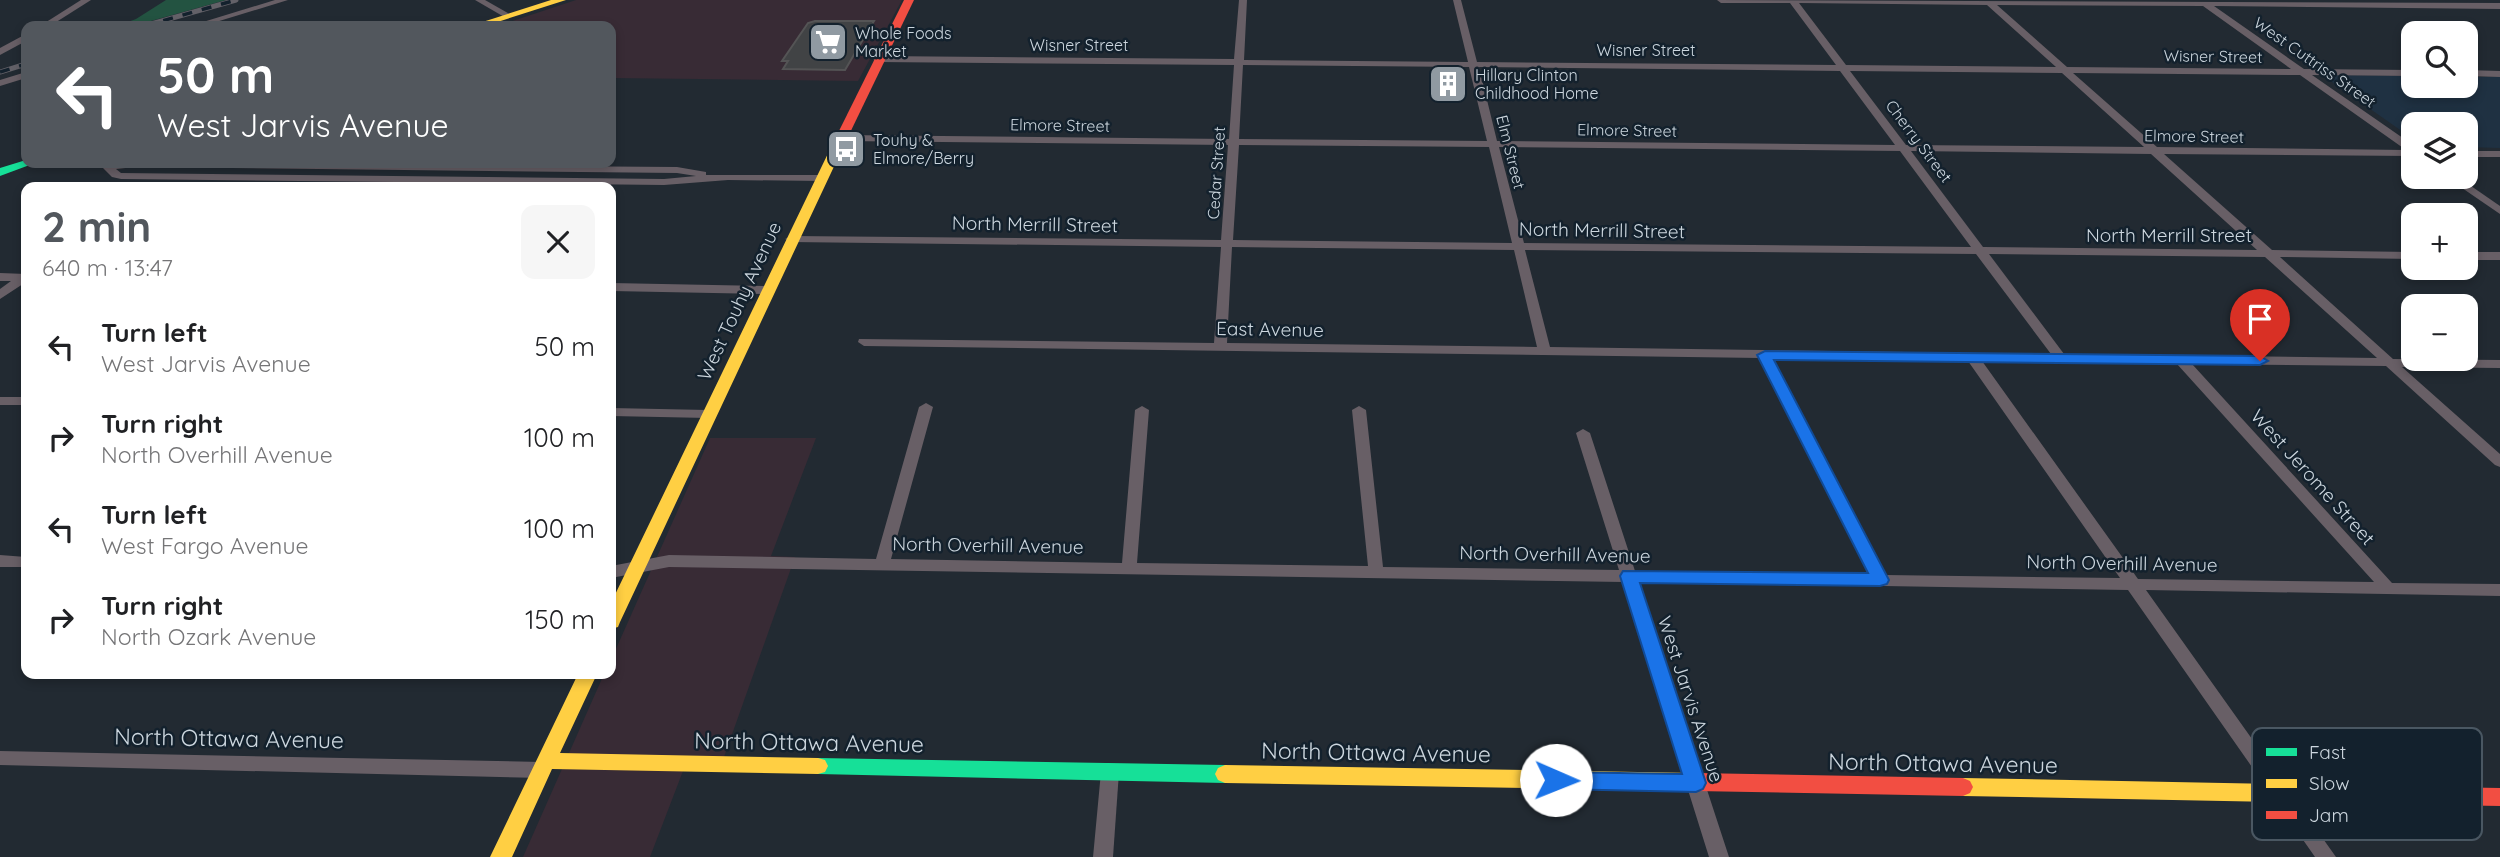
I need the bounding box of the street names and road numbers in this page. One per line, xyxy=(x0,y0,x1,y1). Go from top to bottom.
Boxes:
street label: West Cuttriss Street xyxy=(2250,12,2380,112)
street label: Wisner Street xyxy=(1030,35,1128,55)
street label: Wisner Street xyxy=(1597,40,1695,60)
street label: Wisner Street xyxy=(2163,45,2263,67)
street label: Cherry Street xyxy=(1881,96,1957,186)
street label: Elm Street xyxy=(1492,113,1530,191)
street label: Elmore Street xyxy=(1010,114,1110,136)
street label: Elmore Street xyxy=(1577,119,1677,141)
street label: Elmore Street xyxy=(2144,125,2244,147)
street label: Cedar Street xyxy=(1203,126,1229,220)
street label: North Merrill Street xyxy=(952,211,1118,237)
street label: North Merrill Street xyxy=(1519,217,1685,243)
street label: West Touhy Avenue xyxy=(692,218,786,384)
street label: North Merrill Street xyxy=(2086,223,2252,247)
street label: East Avenue xyxy=(1216,316,1324,342)
street label: West Jerome Street xyxy=(2246,404,2380,550)
street label: North Overhill Avenue xyxy=(892,531,1084,559)
street label: North Overhill Avenue xyxy=(1459,540,1651,568)
street label: North Overhill Avenue xyxy=(2026,549,2218,577)
street label: West Jarvis Avenue xyxy=(1653,613,1729,785)
street label: North Ottawa Avenue xyxy=(114,721,344,755)
street label: North Ottawa Avenue xyxy=(694,725,924,759)
street label: North Ottawa Avenue xyxy=(1261,735,1491,769)
street label: North Ottawa Avenue xyxy=(1828,746,2058,780)

